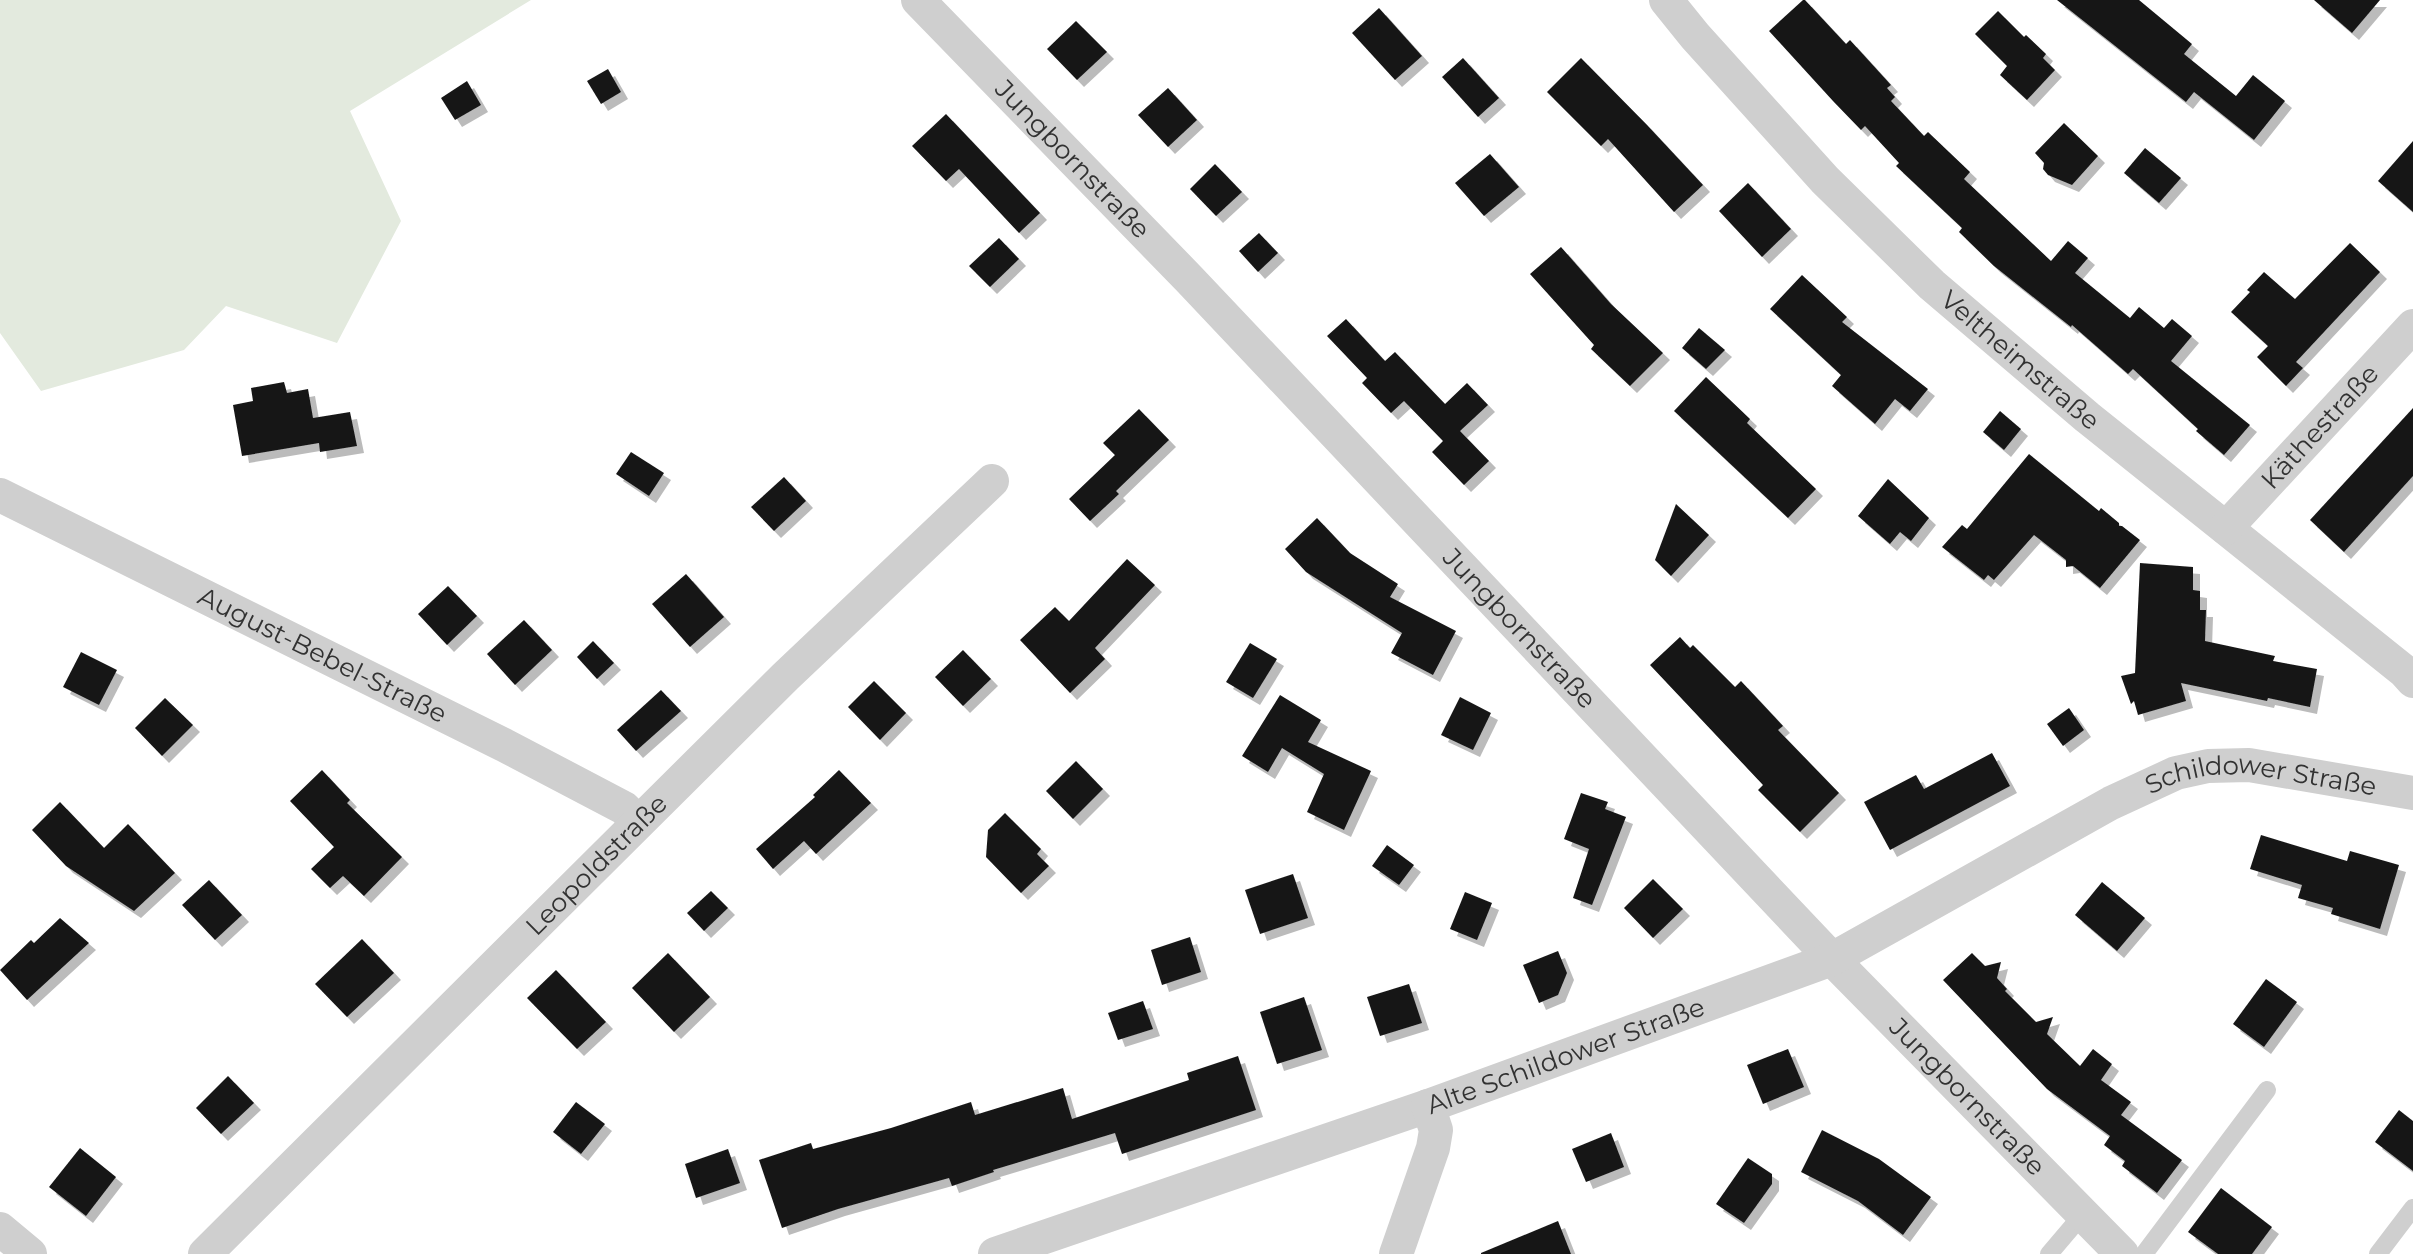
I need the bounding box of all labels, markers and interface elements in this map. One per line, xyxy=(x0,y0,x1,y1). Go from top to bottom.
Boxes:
street label: Jungbornstraße xyxy=(988,73,1157,245)
street label: Veltheimstraße xyxy=(1934,284,2106,437)
street label: Käthestraße xyxy=(2254,358,2385,496)
street label: Jungbornstraße xyxy=(1436,541,1603,715)
street label: August-Bebel-Straße xyxy=(193,580,452,730)
street label: Schildower Straße xyxy=(2140,747,2379,803)
street label: Leopoldstraße xyxy=(519,787,674,942)
street label: Alte Schildower Straße xyxy=(1422,991,1709,1121)
street label: Jungbornstraße xyxy=(1882,1010,2052,1182)

